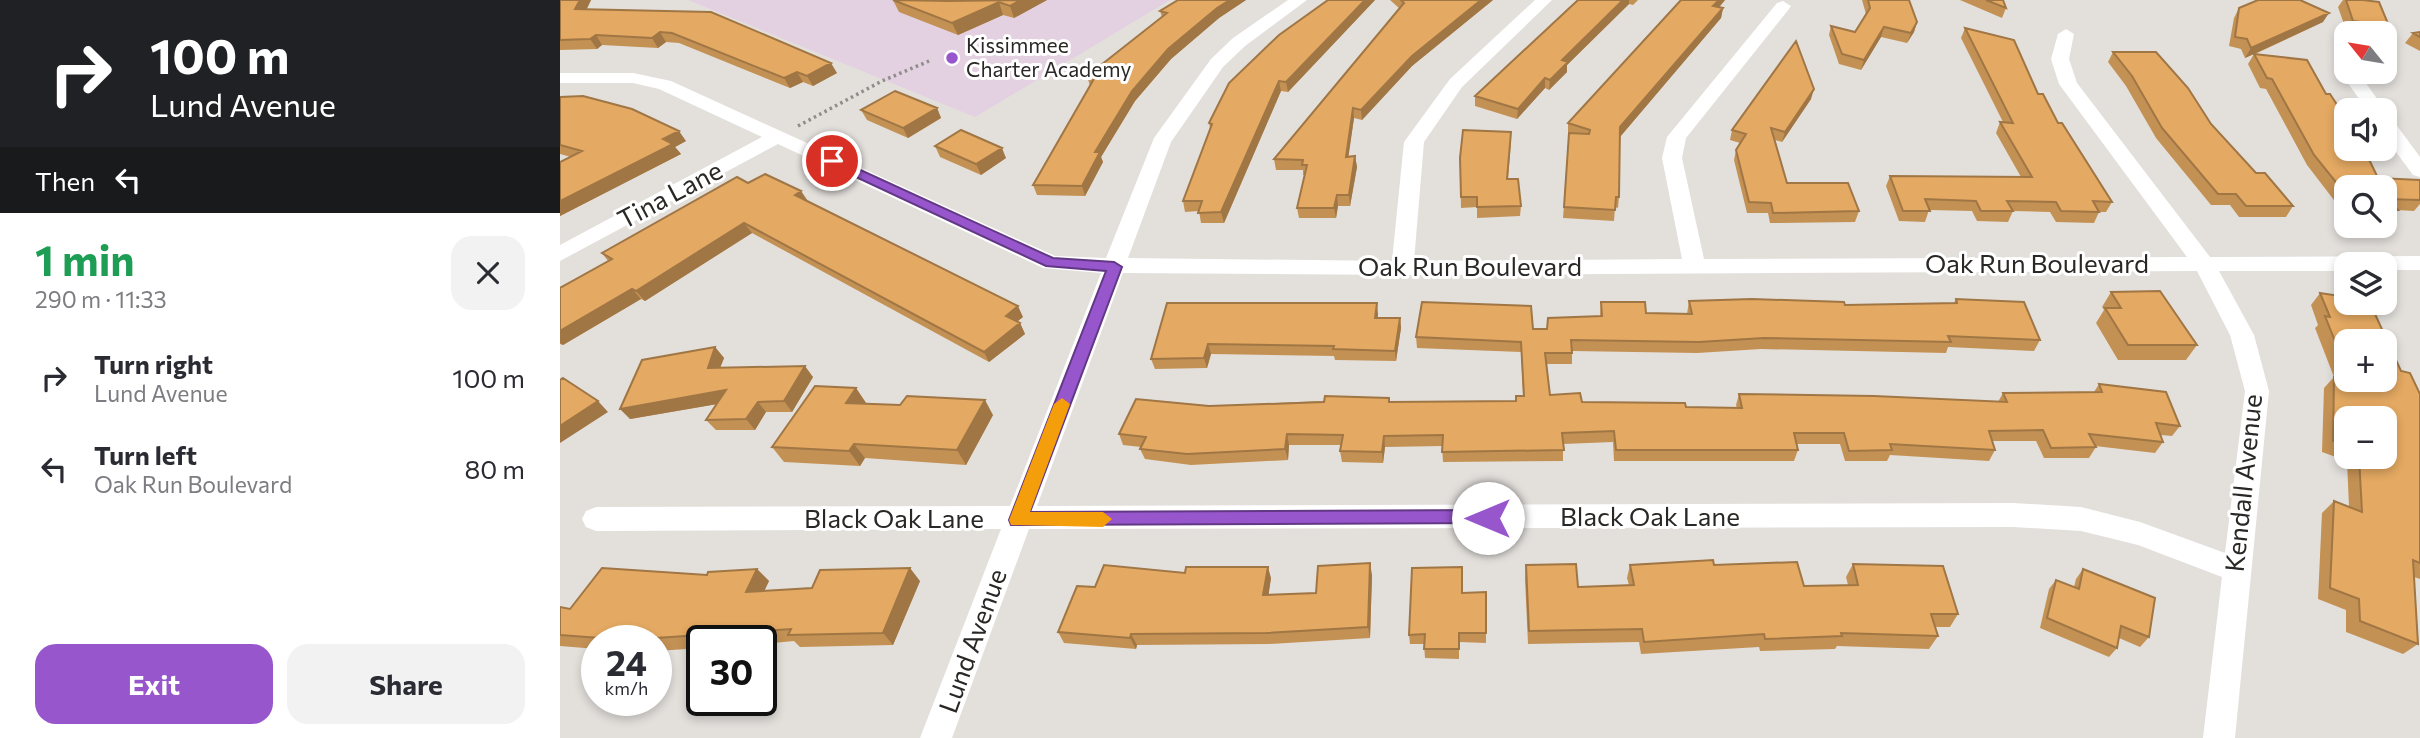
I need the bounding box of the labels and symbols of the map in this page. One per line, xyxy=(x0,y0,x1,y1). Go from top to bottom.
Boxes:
north arrow xyxy=(2334,21,2398,84)
place label: Kissimmee Charter Academy xyxy=(966,32,1131,81)
marker: Kissimmee Charter Academy xyxy=(944,50,960,66)
pin xyxy=(802,131,862,191)
street label: Tina Lane xyxy=(612,153,727,234)
street label: Oak Run Boulevard xyxy=(1925,247,2149,278)
street label: Oak Run Boulevard xyxy=(1358,250,1582,281)
street label: Kendall Avenue xyxy=(2218,392,2267,573)
position arrow xyxy=(1451,481,1525,555)
street label: Black Oak Lane xyxy=(1560,500,1740,531)
street label: Black Oak Lane xyxy=(804,502,984,533)
street label: Lund Avenue xyxy=(931,564,1012,717)
speed limit sign: 30 xyxy=(686,625,777,716)

